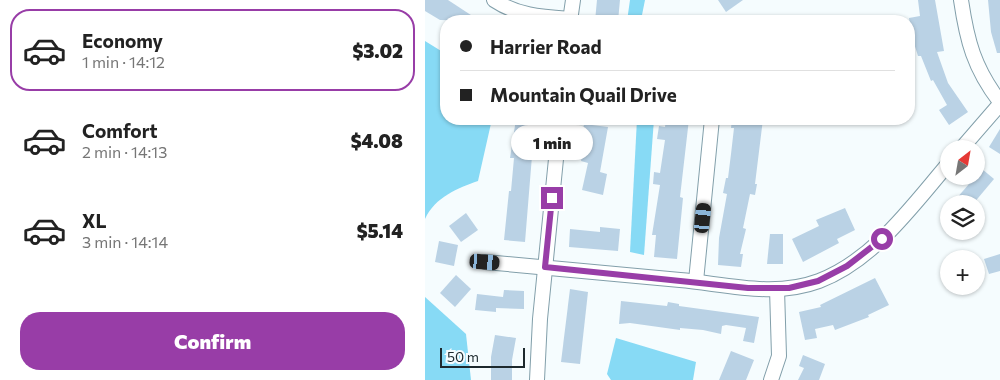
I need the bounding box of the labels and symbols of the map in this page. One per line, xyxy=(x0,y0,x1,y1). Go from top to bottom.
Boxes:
callout: 1 min xyxy=(511,126,593,160)
north arrow xyxy=(940,140,985,185)
route end xyxy=(541,187,563,209)
car xyxy=(693,202,712,234)
route start xyxy=(871,228,893,250)
car xyxy=(469,253,500,271)
scale bar xyxy=(440,345,525,368)

